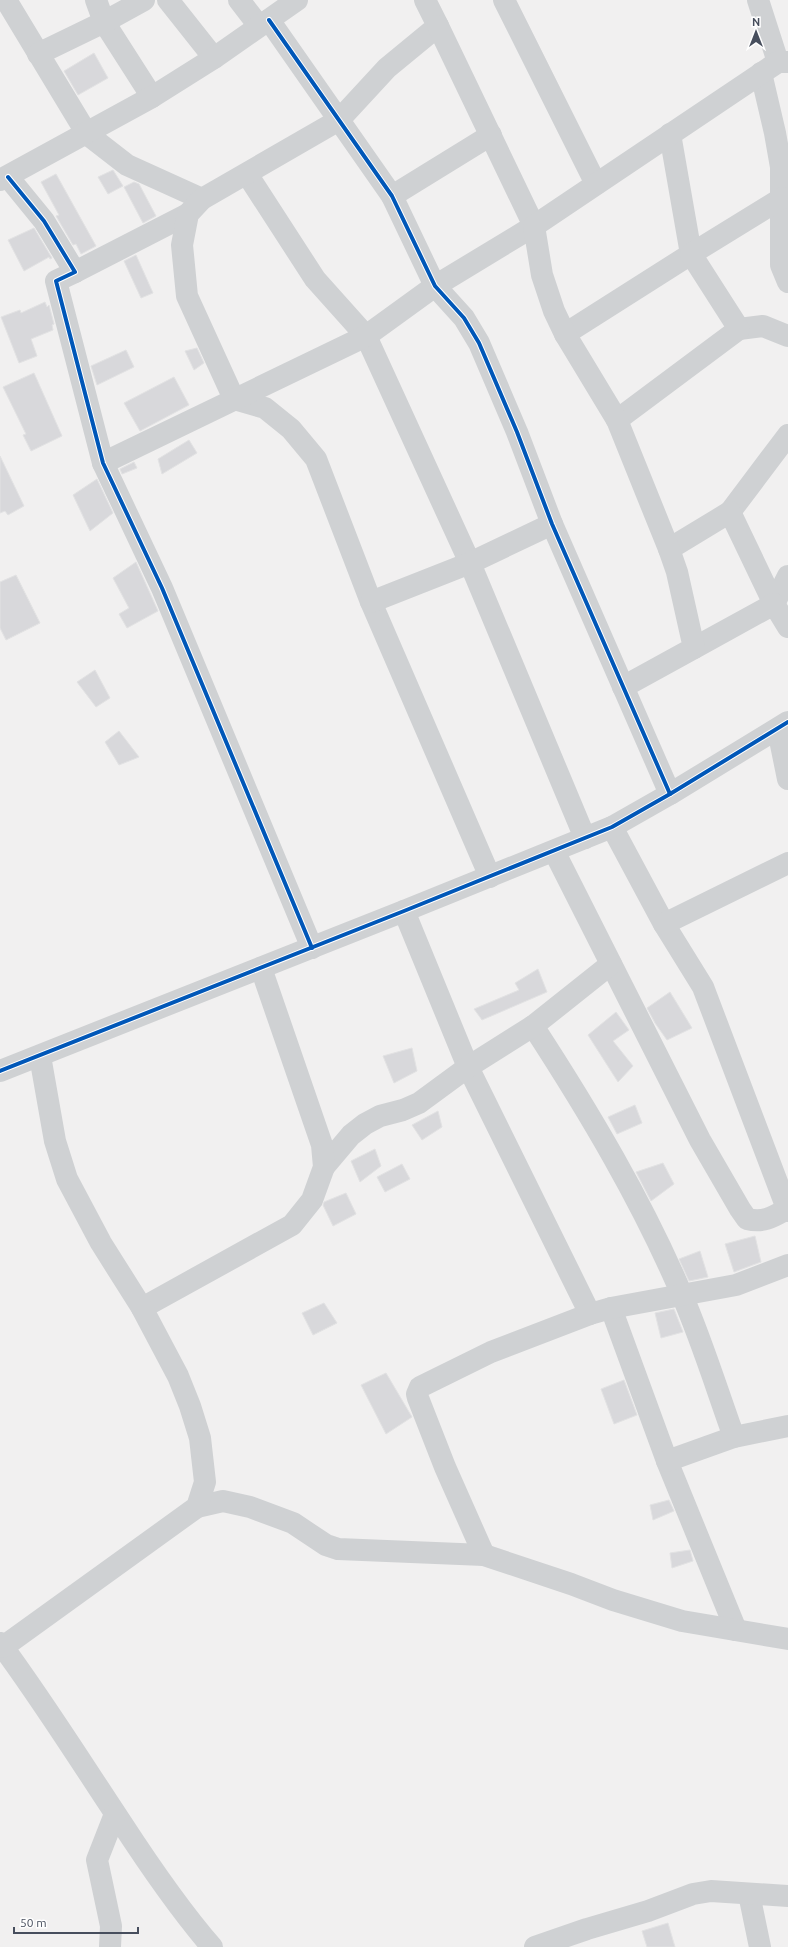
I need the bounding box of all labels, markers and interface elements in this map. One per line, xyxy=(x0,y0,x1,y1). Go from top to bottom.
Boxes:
north arrow xyxy=(736,12,776,52)
text: N xyxy=(752,16,760,28)
scale bar xyxy=(14,1909,138,1935)
text: 50 m xyxy=(20,1916,47,1929)

